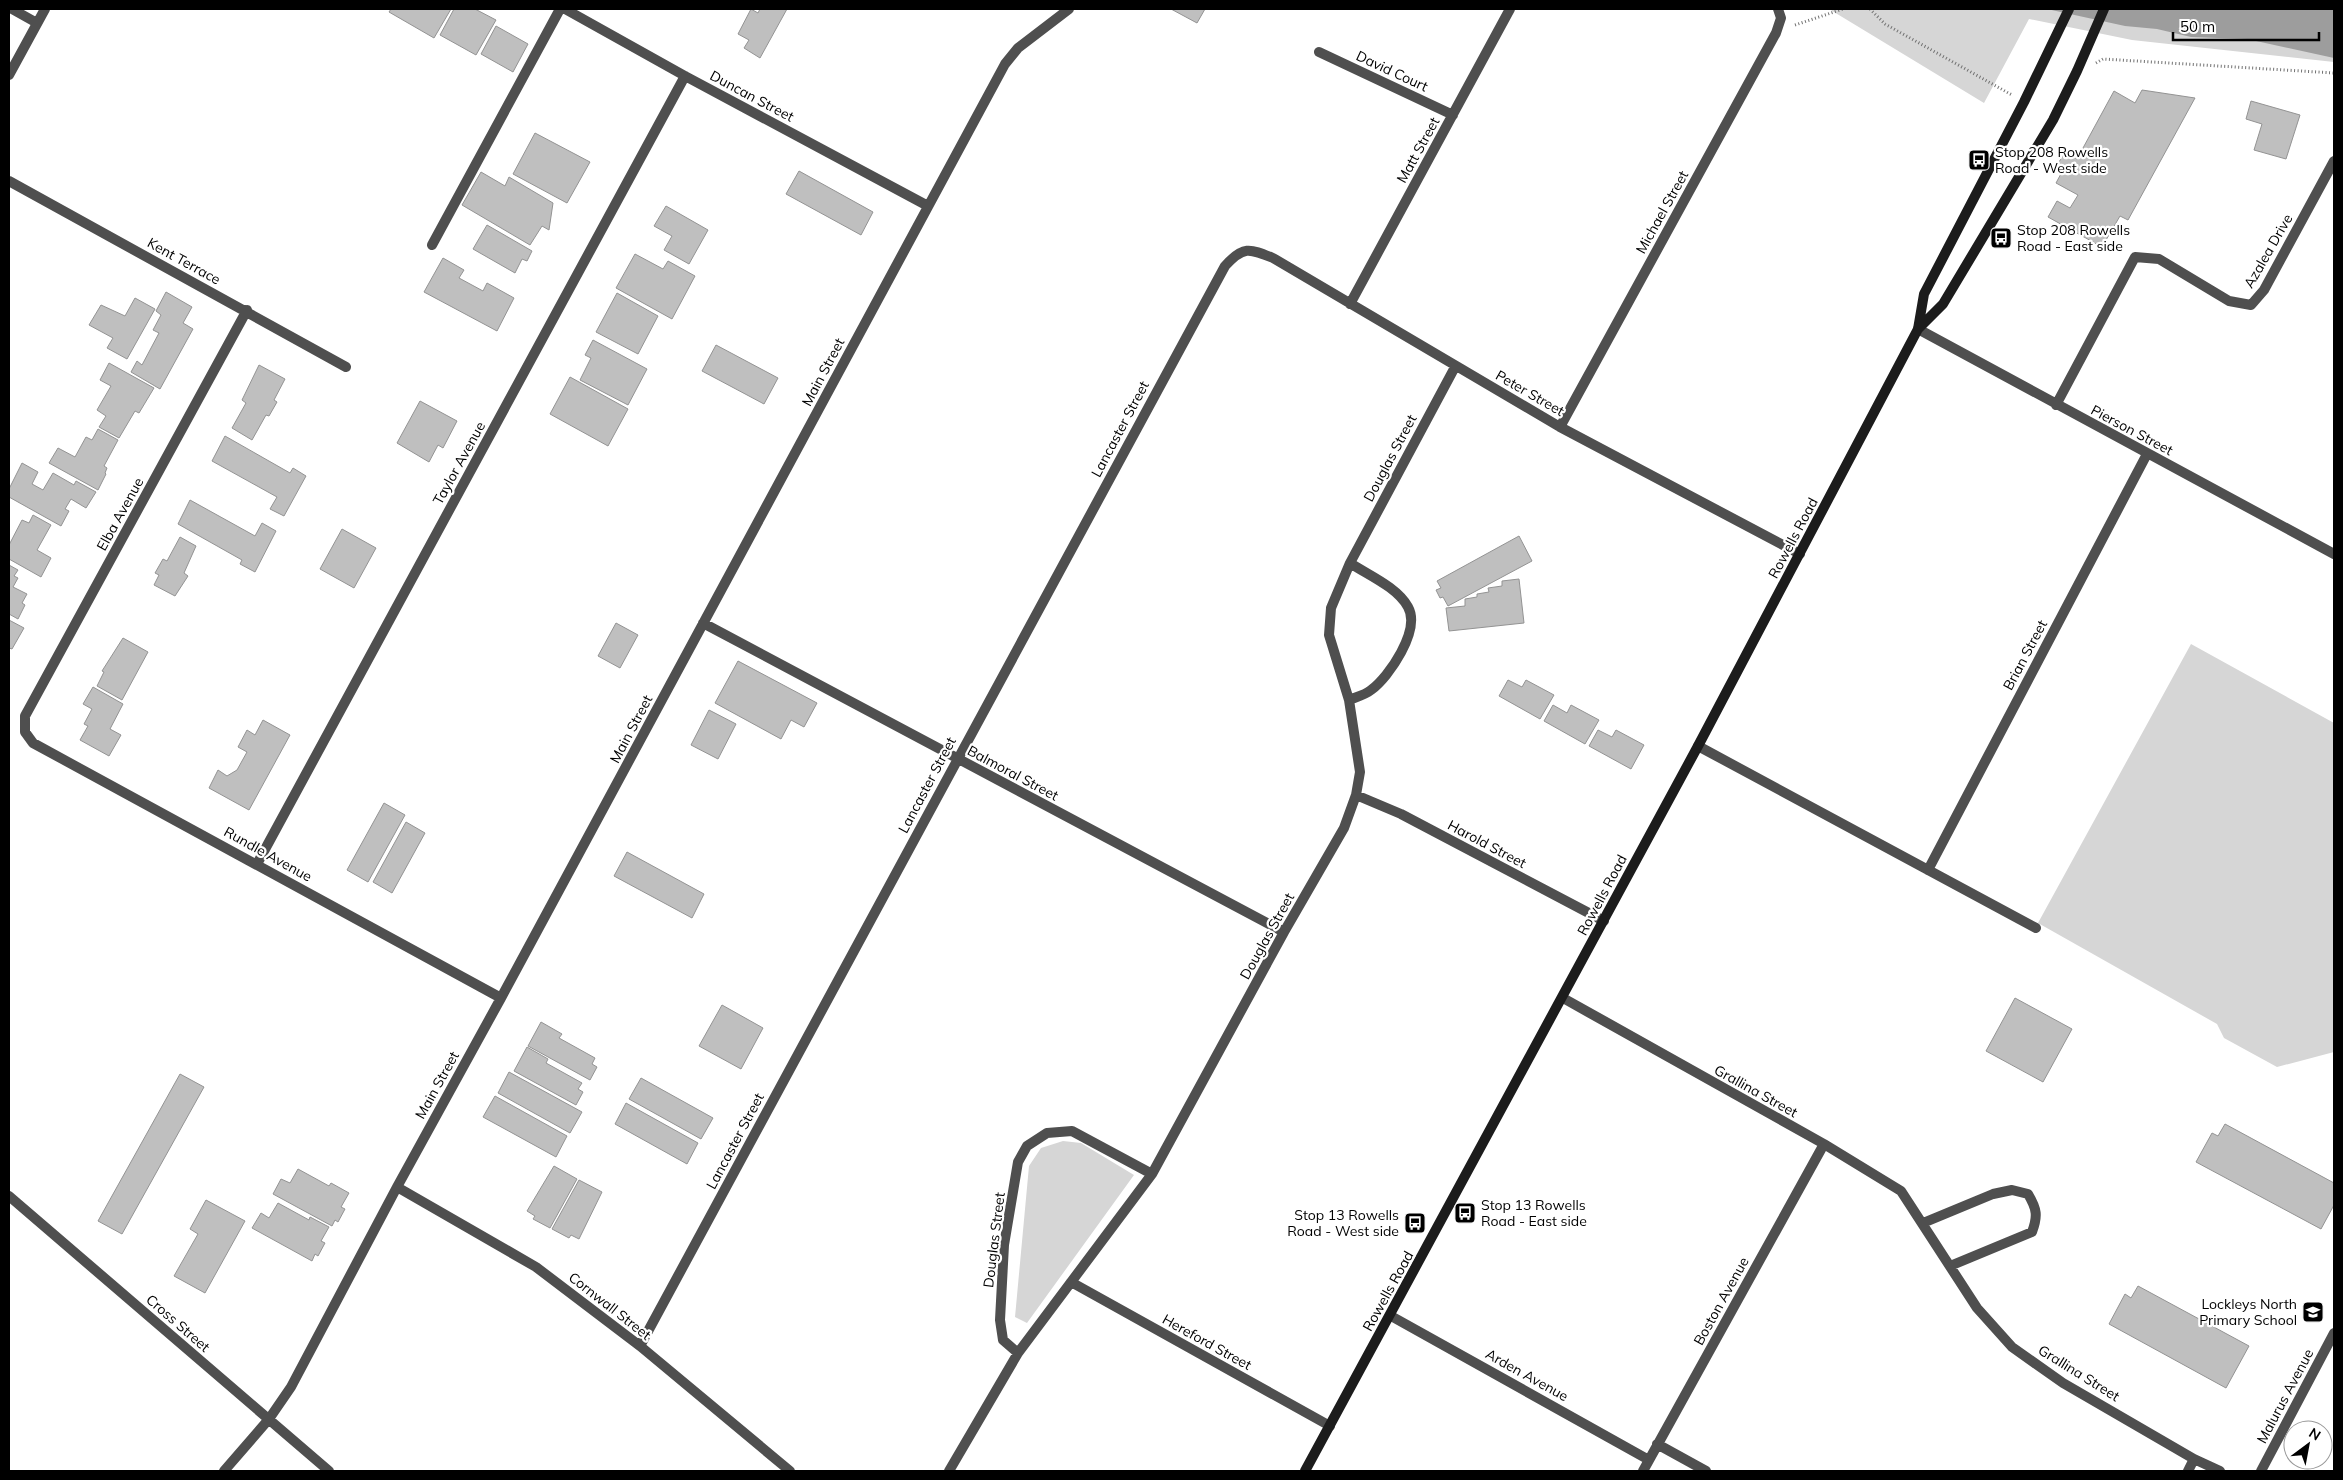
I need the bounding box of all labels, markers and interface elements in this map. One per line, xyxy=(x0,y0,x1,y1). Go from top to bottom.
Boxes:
scale bar xyxy=(2173,10,2319,42)
text: 50 m xyxy=(2180,17,2215,36)
street label: David Court xyxy=(1353,47,1431,95)
street label: Duncan Street xyxy=(707,66,797,126)
street label: Matt Street xyxy=(1393,114,1443,186)
place label: Stop 208 Rowells Road - West side xyxy=(1995,143,2108,177)
bus stop icon: Stop 208 Rowells Road - West side xyxy=(1967,148,1991,172)
street label: Michael Street xyxy=(1632,167,1692,257)
street label: Azalea Drive xyxy=(2240,211,2296,291)
place label: Stop 208 Rowells Road - East side xyxy=(2017,221,2130,255)
bus stop icon: Stop 208 Rowells Road - East side xyxy=(1989,226,2013,250)
street label: Kent Terrace xyxy=(144,233,224,289)
street label: Main Street xyxy=(798,335,848,409)
street label: Peter Street xyxy=(1492,366,1568,420)
street label: Lancaster Street xyxy=(1087,378,1153,480)
street label: Pierson Street xyxy=(2088,401,2176,459)
street label: Douglas Street xyxy=(1360,411,1421,505)
street label: Taylor Avenue xyxy=(429,418,489,508)
street label: Elba Avenue xyxy=(93,474,147,554)
street label: Rowells Road xyxy=(1764,495,1822,581)
street label: Brian Street xyxy=(1999,617,2051,693)
street label: Main Street xyxy=(606,692,656,766)
street label: Lancaster Street xyxy=(894,734,960,836)
street label: Balmoral Street xyxy=(964,741,1062,805)
street label: Harold Street xyxy=(1445,816,1529,872)
street label: Rundle Avenue xyxy=(221,822,315,886)
street label: Rowells Road xyxy=(1573,852,1631,938)
street label: Douglas Street xyxy=(1236,890,1298,982)
street label: Main Street xyxy=(411,1048,463,1122)
street label: Grallina Street xyxy=(1711,1061,1801,1121)
street label: Lancaster Street xyxy=(702,1090,768,1192)
street label: Douglas Street xyxy=(979,1191,1009,1289)
place label: Stop 13 Rowells Road - East side xyxy=(1481,1196,1587,1230)
bus stop icon: Stop 13 Rowells Road - East side xyxy=(1453,1201,1477,1225)
place label: Stop 13 Rowells Road - West side xyxy=(1287,1206,1399,1240)
bus stop icon: Stop 13 Rowells Road - West side xyxy=(1403,1211,1427,1235)
street label: Rowells Road xyxy=(1359,1248,1417,1334)
street label: Boston Avenue xyxy=(1689,1254,1753,1348)
street label: Cornwall Street xyxy=(565,1268,655,1344)
street label: Cross Street xyxy=(142,1290,214,1356)
place label: Lockleys North Primary School xyxy=(2199,1295,2297,1329)
school or university icon: Lockleys North Primary School xyxy=(2301,1300,2325,1324)
street label: Hereford Street xyxy=(1159,1310,1255,1374)
street label: Grallina Street xyxy=(2035,1341,2123,1405)
street label: Arden Avenue xyxy=(1482,1345,1572,1405)
street label: Malurus Avenue xyxy=(2253,1346,2317,1446)
north arrow xyxy=(2283,1420,2333,1470)
text: N xyxy=(2306,1424,2324,1444)

